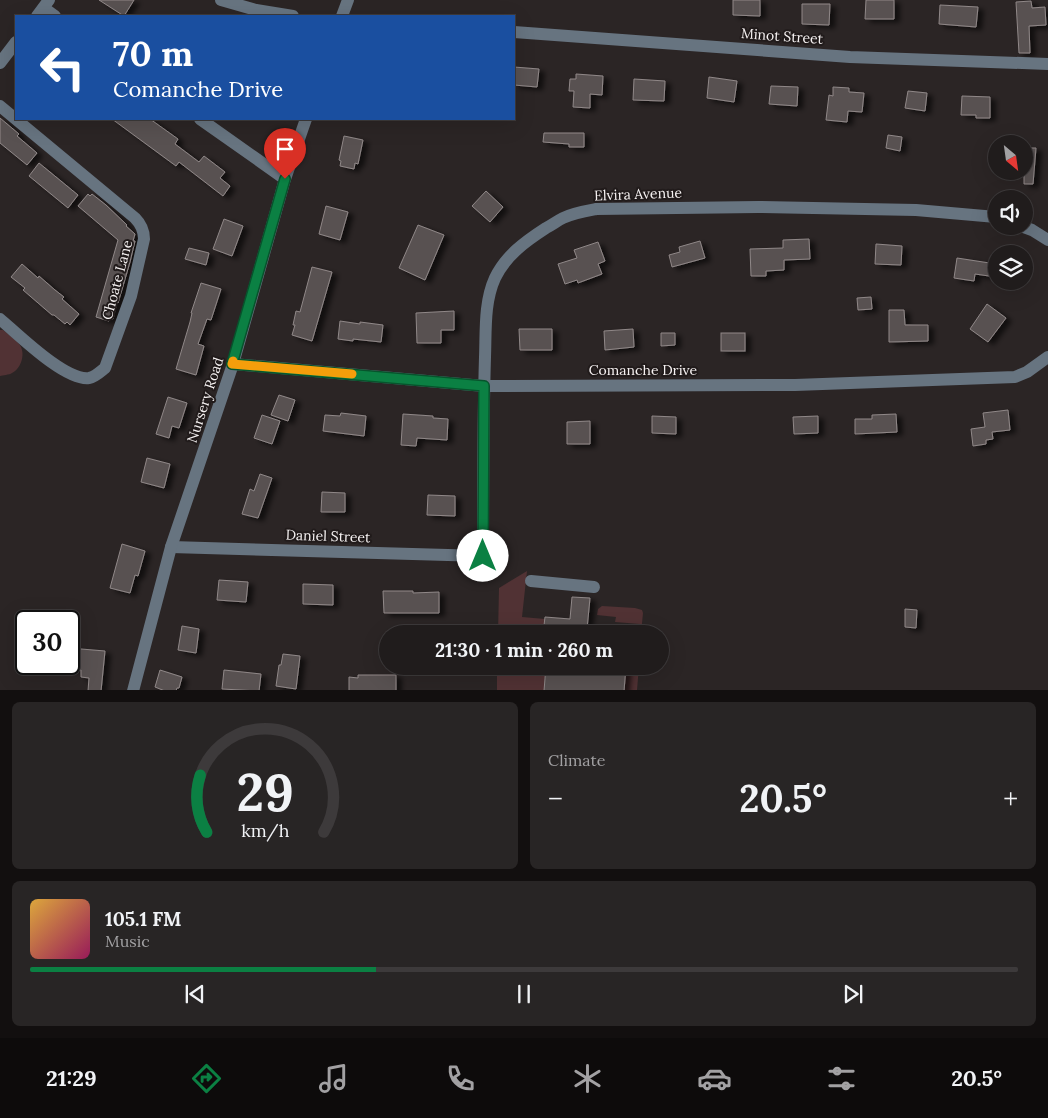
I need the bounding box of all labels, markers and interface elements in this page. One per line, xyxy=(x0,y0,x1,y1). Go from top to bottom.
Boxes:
street label: Minot Street xyxy=(740,24,824,48)
text: 70 m xyxy=(113,31,193,76)
icon: left xyxy=(30,35,95,100)
text: Comanche Drive xyxy=(113,75,283,103)
pin xyxy=(264,128,306,179)
icon: arrive xyxy=(271,135,299,163)
north arrow xyxy=(988,135,1032,180)
map controls xyxy=(988,135,1033,290)
street label: Elvira Avenue xyxy=(594,183,683,205)
button: sound xyxy=(988,190,1033,235)
street label: Choate Lane xyxy=(98,238,136,322)
button: layers xyxy=(988,245,1033,290)
street label: Nursery Road xyxy=(183,355,227,445)
street label: Comanche Drive xyxy=(589,361,698,379)
street label: Daniel Street xyxy=(285,526,371,546)
position arrow xyxy=(456,529,508,581)
speed limit sign: 30 xyxy=(15,610,80,675)
text: 21:30 · 1 min · 260 m xyxy=(435,638,613,662)
text: Climate xyxy=(548,750,605,770)
text: 29 xyxy=(236,759,294,825)
text: 20.5° xyxy=(739,774,827,822)
text: − xyxy=(548,781,563,817)
text: + xyxy=(1003,781,1018,817)
text: km/h xyxy=(241,819,289,842)
text: 105.1 FM xyxy=(105,907,182,931)
text: Music xyxy=(105,931,150,951)
icon: previous xyxy=(181,980,209,1008)
icon: pause xyxy=(510,980,538,1008)
icon: next xyxy=(839,980,867,1008)
icon: directions xyxy=(189,1061,224,1096)
icon: music xyxy=(316,1061,351,1096)
icon: phone xyxy=(443,1061,478,1096)
icon: climate xyxy=(570,1061,605,1096)
icon: car xyxy=(697,1061,732,1096)
icon: filters xyxy=(824,1061,859,1096)
text: 21:29 xyxy=(46,1064,97,1092)
text: 20.5° xyxy=(951,1064,1002,1092)

